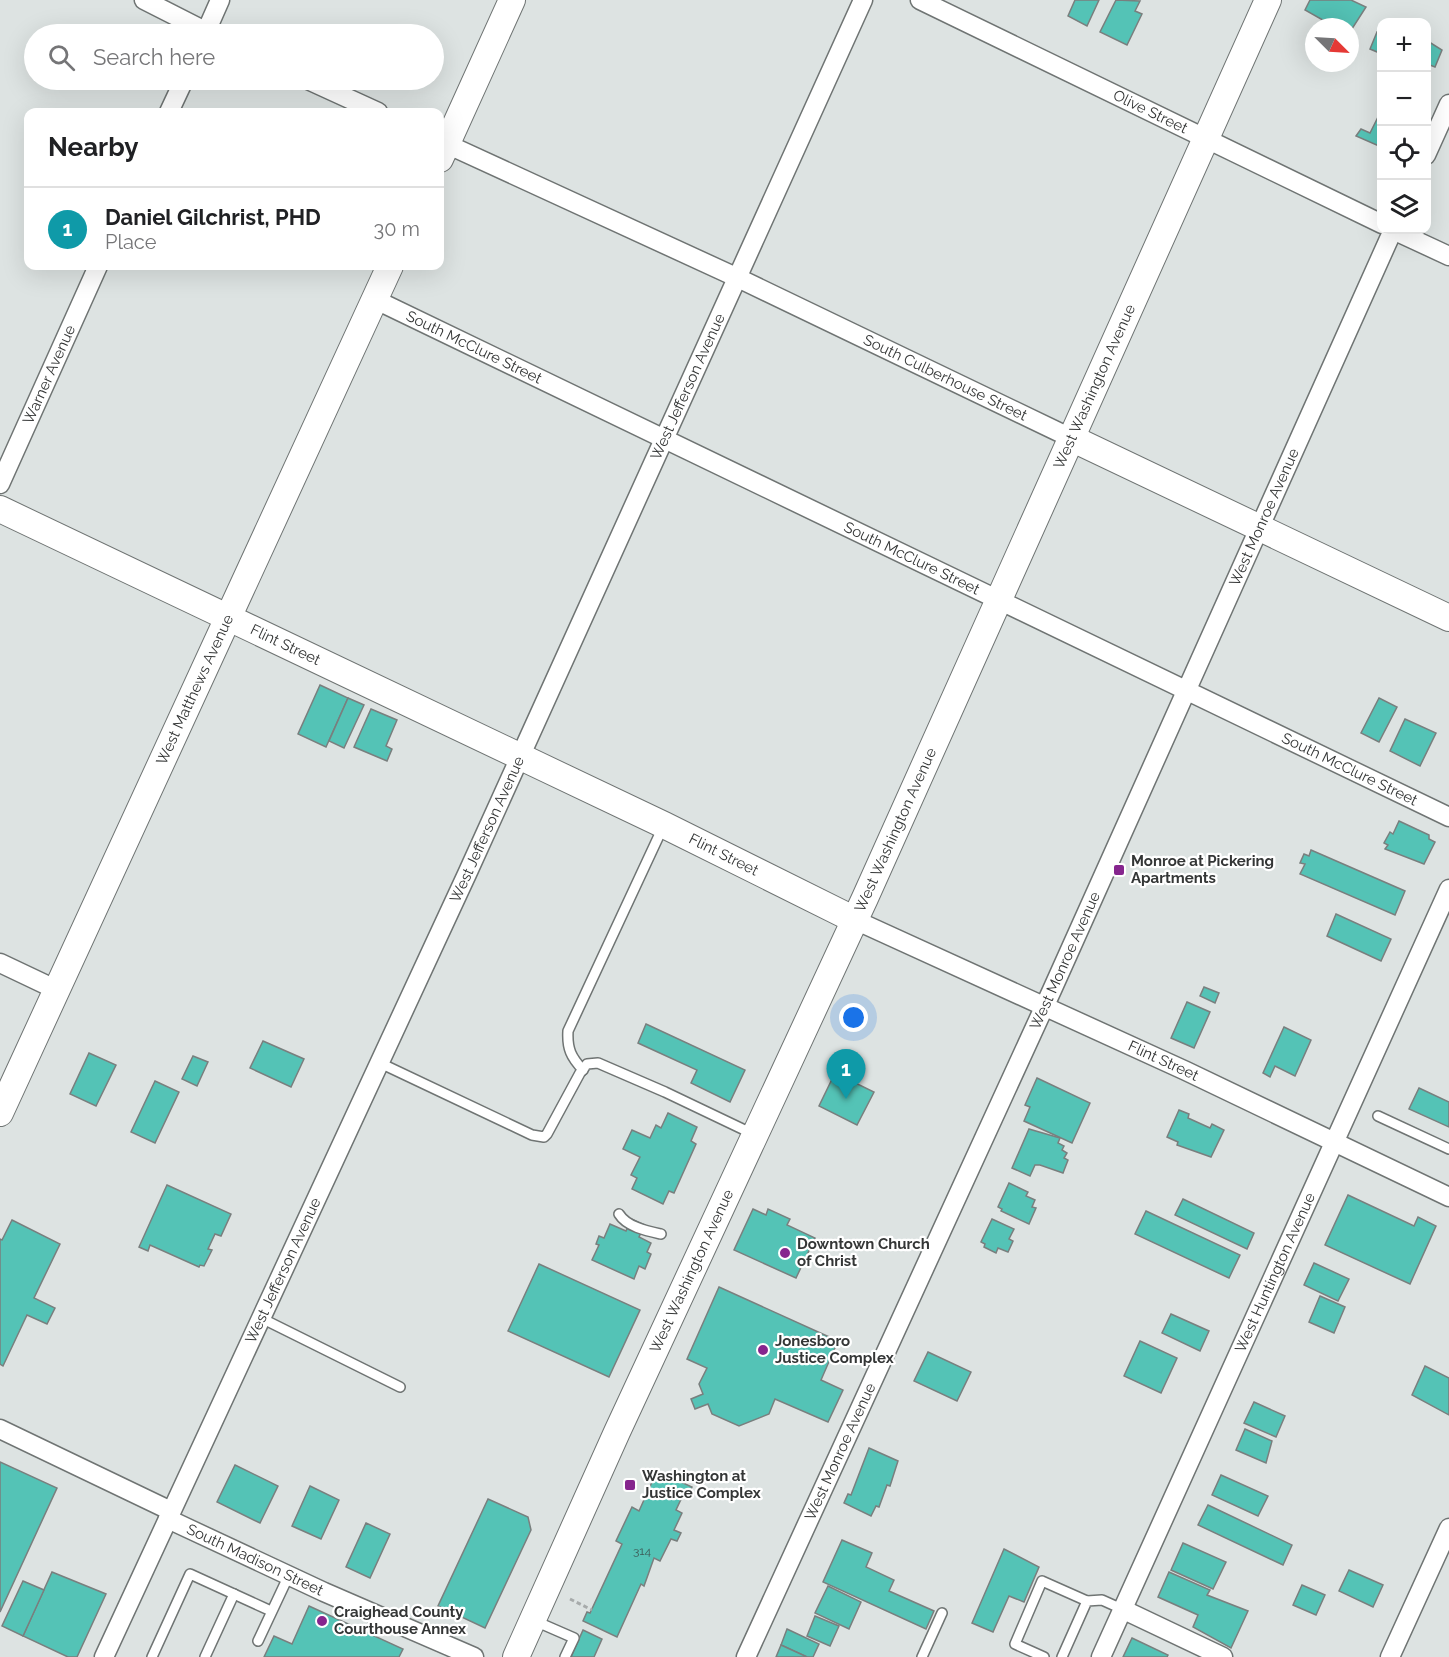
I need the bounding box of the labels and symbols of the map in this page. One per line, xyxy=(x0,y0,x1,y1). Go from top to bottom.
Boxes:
north arrow xyxy=(1305,18,1359,72)
street label: Olive Street xyxy=(1110,86,1191,137)
street label: West Washington Avenue xyxy=(1050,301,1139,472)
street label: South McClure Street xyxy=(403,307,545,388)
street label: West Jefferson Avenue xyxy=(647,311,729,463)
street label: Warner Avenue xyxy=(19,322,79,427)
street label: South Culberhouse Street xyxy=(861,331,1030,425)
street label: West Monroe Avenue xyxy=(1225,445,1303,589)
street label: South McClure Street xyxy=(841,518,983,598)
street label: West Matthews Avenue xyxy=(153,611,237,768)
street label: Flint Street xyxy=(247,620,323,669)
street label: South McClure Street xyxy=(1279,729,1420,809)
street label: West Washington Avenue xyxy=(851,745,940,915)
street label: West Jefferson Avenue xyxy=(446,753,528,905)
street label: Flint Street xyxy=(686,830,761,880)
place label: Monroe at Pickering Apartments xyxy=(1131,852,1274,887)
marker: Monroe at Pickering Apartments xyxy=(1112,863,1126,877)
street label: West Monroe Avenue xyxy=(1026,889,1104,1032)
your location xyxy=(839,1003,868,1032)
street label: Flint Street xyxy=(1125,1037,1202,1085)
pin: 1 xyxy=(826,1050,866,1099)
street label: West Washington Avenue xyxy=(646,1186,737,1356)
street label: West Huntington Avenue xyxy=(1231,1190,1319,1355)
street label: West Jefferson Avenue xyxy=(242,1195,325,1346)
place label: Downtown Church of Christ xyxy=(797,1235,930,1270)
marker: Downtown Church of Christ xyxy=(778,1246,792,1260)
place label: Jonesboro Justice Complex xyxy=(775,1332,894,1367)
marker: Jonesboro Justice Complex xyxy=(756,1343,770,1357)
street label: West Monroe Avenue xyxy=(801,1380,880,1523)
place label: Washington at Justice Complex xyxy=(642,1467,761,1502)
marker: Washington at Justice Complex xyxy=(623,1478,637,1492)
street label: South Madison Street xyxy=(184,1520,326,1599)
house number: 314 xyxy=(633,1544,651,1558)
place label: Craighead County Courthouse Annex xyxy=(334,1603,466,1638)
marker: Craighead County Courthouse Annex xyxy=(315,1614,329,1628)

